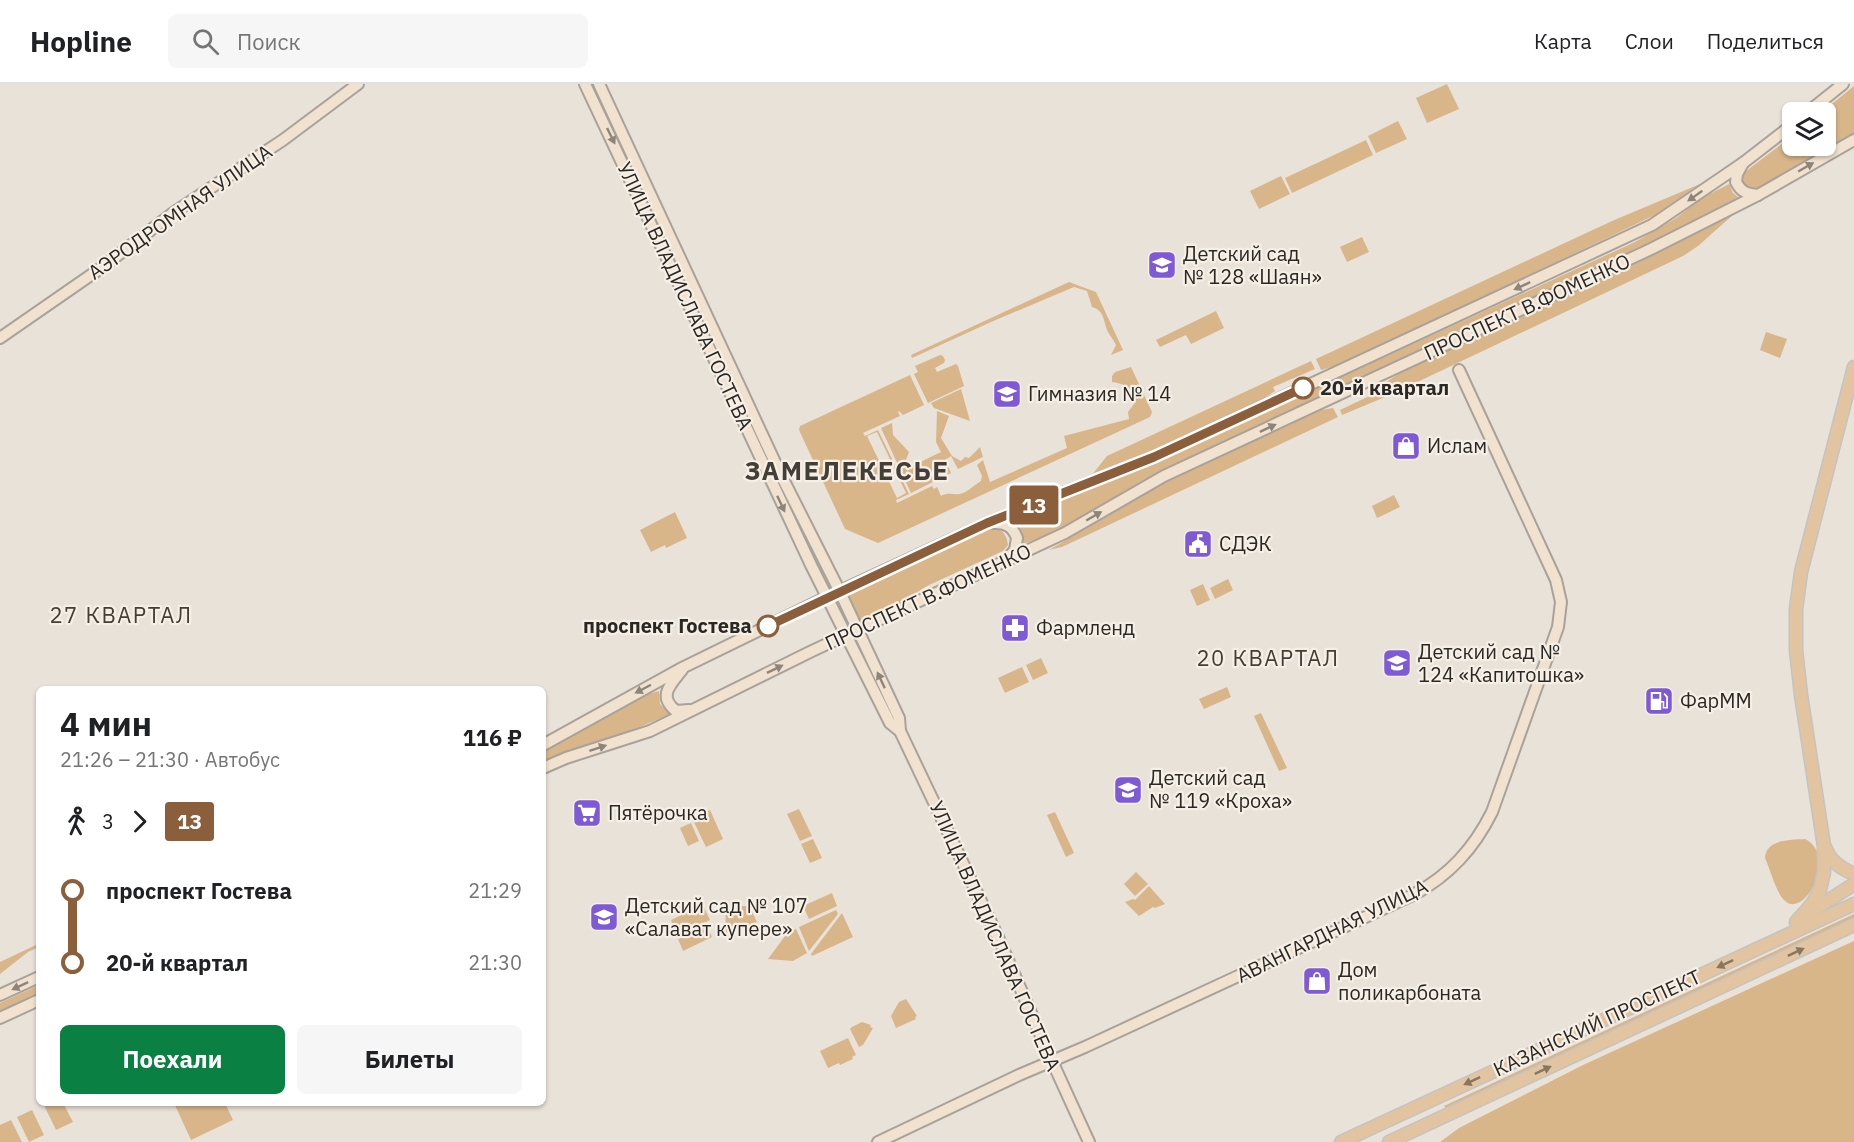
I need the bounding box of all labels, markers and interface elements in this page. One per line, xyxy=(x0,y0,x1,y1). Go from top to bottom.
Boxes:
search box xyxy=(168,14,588,68)
text: Hopline xyxy=(30,23,132,60)
icon: search xyxy=(189,25,222,58)
text: Поиск xyxy=(237,27,301,56)
text: Карта xyxy=(1534,27,1592,55)
text: Слои xyxy=(1625,27,1674,55)
text: Поделиться xyxy=(1707,27,1824,55)
map controls xyxy=(1782,102,1836,156)
button: layers xyxy=(1782,102,1836,156)
one-way arrow xyxy=(606,128,615,145)
street label: АЭРОДРОМНАЯ УЛИЦА xyxy=(82,138,277,285)
street label: УЛИЦА ВЛАДИСЛАВА ГОСТЕВА xyxy=(611,157,760,434)
one-way arrow xyxy=(1798,162,1814,173)
one-way arrow xyxy=(1687,190,1703,202)
place label: Детский сад № 128 «Шаян» xyxy=(1183,240,1322,290)
street label: ПРОСПЕКТ В.ФОМЕНКО xyxy=(1419,247,1634,366)
school or university icon: Детский сад № 128 «Шаян» xyxy=(1146,249,1178,281)
one-way arrow xyxy=(1514,281,1531,290)
place label: 20-й квартал xyxy=(1320,374,1449,401)
marker: 20-й квартал xyxy=(1292,377,1314,399)
school or university icon: Гимназия № 14 xyxy=(991,378,1023,410)
place label: Гимназия № 14 xyxy=(1028,380,1171,407)
one-way arrow xyxy=(1259,424,1276,433)
shop icon: Ислам xyxy=(1390,430,1422,462)
place label: Ислам xyxy=(1427,432,1487,459)
district label: ЗАМЕЛЕКЕСЬЕ xyxy=(744,453,950,487)
line badge: 13 xyxy=(1007,486,1061,524)
text: 13 xyxy=(1021,491,1047,519)
one-way arrow xyxy=(777,495,786,512)
one-way arrow xyxy=(1086,511,1103,521)
public building icon: СДЭК xyxy=(1182,528,1214,560)
place label: СДЭК xyxy=(1219,530,1272,557)
street label: ПРОСПЕКТ В.ФОМЕНКО xyxy=(820,537,1035,656)
district label: 27 КВАРТАЛ xyxy=(49,600,193,629)
place label: проспект Гостева xyxy=(583,612,752,639)
pharmacy icon: Фармленд xyxy=(999,612,1031,644)
place label: Фармленд xyxy=(1036,614,1135,641)
marker: проспект Гостева xyxy=(757,615,779,637)
place label: Детский сад № 124 «Капитошка» xyxy=(1418,638,1584,688)
district label: 20 КВАРТАЛ xyxy=(1196,643,1340,672)
school or university icon: Детский сад № 124 «Капитошка» xyxy=(1381,647,1413,679)
one-way arrow xyxy=(767,664,784,673)
one-way arrow xyxy=(876,672,885,689)
one-way arrow xyxy=(634,684,651,694)
fuel station icon: ФарММ xyxy=(1643,685,1675,717)
place label: ФарММ xyxy=(1680,687,1752,714)
text: 4 мин xyxy=(60,702,152,745)
text: 116 ₽ xyxy=(463,723,522,752)
one-way arrow xyxy=(589,743,607,752)
text: 21:26 – 21:30 · Автобус xyxy=(60,746,280,773)
place label: Детский сад № 119 «Кроха» xyxy=(1149,764,1292,814)
school or university icon: Детский сад № 119 «Кроха» xyxy=(1112,774,1144,806)
street label: УЛИЦА ВЛАДИСЛАВА ГОСТЕВА xyxy=(924,796,1067,1075)
supermarket icon: Пятёрочка xyxy=(571,797,603,829)
place label: Пятёрочка xyxy=(608,799,708,826)
icon: walk xyxy=(60,805,93,838)
icon: forward xyxy=(123,805,156,838)
text: 13 xyxy=(177,807,202,835)
text: 3 xyxy=(102,808,114,835)
street label: АВАНГАРДНАЯ УЛИЦА xyxy=(1231,872,1432,989)
text: проспект Гостева xyxy=(106,876,292,905)
text: 21:29 xyxy=(468,877,522,904)
place label: Детский сад № 107 «Салават купере» xyxy=(625,892,808,942)
school or university icon: Детский сад № 107 «Салават купере» xyxy=(588,901,620,933)
text: 20-й квартал xyxy=(106,948,248,977)
one-way arrow xyxy=(1788,948,1805,957)
text: 21:30 xyxy=(468,949,522,976)
place label: Дом поликарбоната xyxy=(1338,956,1482,1006)
one-way arrow xyxy=(1716,960,1733,969)
street label: КАЗАНСКИЙ ПРОСПЕКТ xyxy=(1489,963,1705,1083)
shop icon: Дом поликарбоната xyxy=(1301,965,1333,997)
one-way arrow xyxy=(11,981,28,990)
button: Поехали xyxy=(60,1025,285,1094)
button: Билеты xyxy=(297,1025,522,1094)
one-way arrow xyxy=(1535,1065,1552,1074)
one-way arrow xyxy=(1463,1077,1480,1086)

